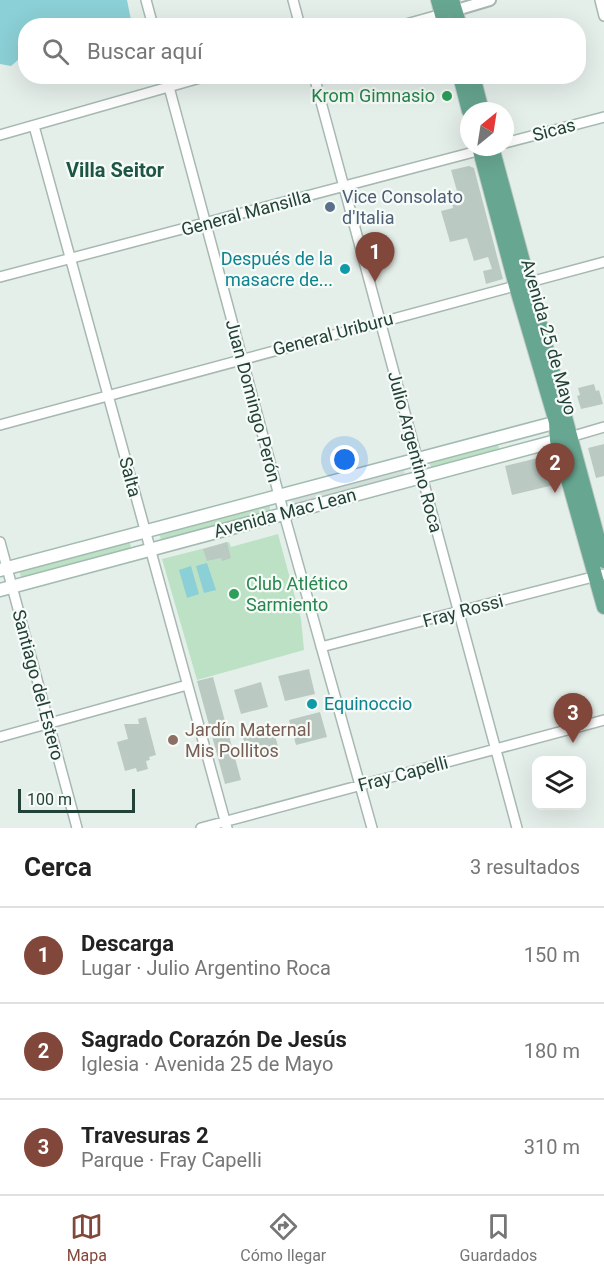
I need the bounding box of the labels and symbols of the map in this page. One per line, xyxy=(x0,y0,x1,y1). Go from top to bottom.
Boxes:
place label: Krom Gimnasio xyxy=(311,85,435,106)
marker: Krom Gimnasio xyxy=(440,89,454,103)
north arrow xyxy=(460,102,514,156)
street label: Sicas xyxy=(530,114,578,145)
district label: Villa Seitor xyxy=(66,158,165,182)
street label: General Mansilla xyxy=(179,185,313,240)
place label: Vice Consolato d'Italia xyxy=(342,186,463,228)
marker: Vice Consolato d'Italia xyxy=(323,200,337,214)
pin: 1 xyxy=(356,232,394,282)
place label: Después de la masacre de... xyxy=(221,248,333,290)
street label: Avenida 25 de Mayo xyxy=(517,257,582,417)
marker: Después de la masacre de... xyxy=(338,262,352,276)
street label: General Uriburu xyxy=(270,307,395,360)
street label: Juan Domingo Perón xyxy=(222,317,285,485)
street label: Julio Argentino Roca xyxy=(384,369,447,535)
pin: 2 xyxy=(536,444,574,493)
your location xyxy=(330,445,359,474)
street label: Salta xyxy=(115,455,146,499)
street label: Avenida Mac Lean xyxy=(211,483,358,542)
place label: Club Atlético Sarmiento xyxy=(246,573,348,615)
marker: Club Atlético Sarmiento xyxy=(227,587,241,601)
street label: Fray Rossi xyxy=(420,590,505,631)
street label: Santiago del Estero xyxy=(8,607,69,762)
place label: Equinoccio xyxy=(324,693,412,714)
pin: 3 xyxy=(554,694,592,743)
marker: Equinoccio xyxy=(305,697,319,711)
place label: Jardín Maternal Mis Pollitos xyxy=(185,719,311,761)
marker: Jardín Maternal Mis Pollitos xyxy=(166,733,180,747)
street label: Fray Capelli xyxy=(356,751,450,796)
scale bar xyxy=(18,786,135,814)

